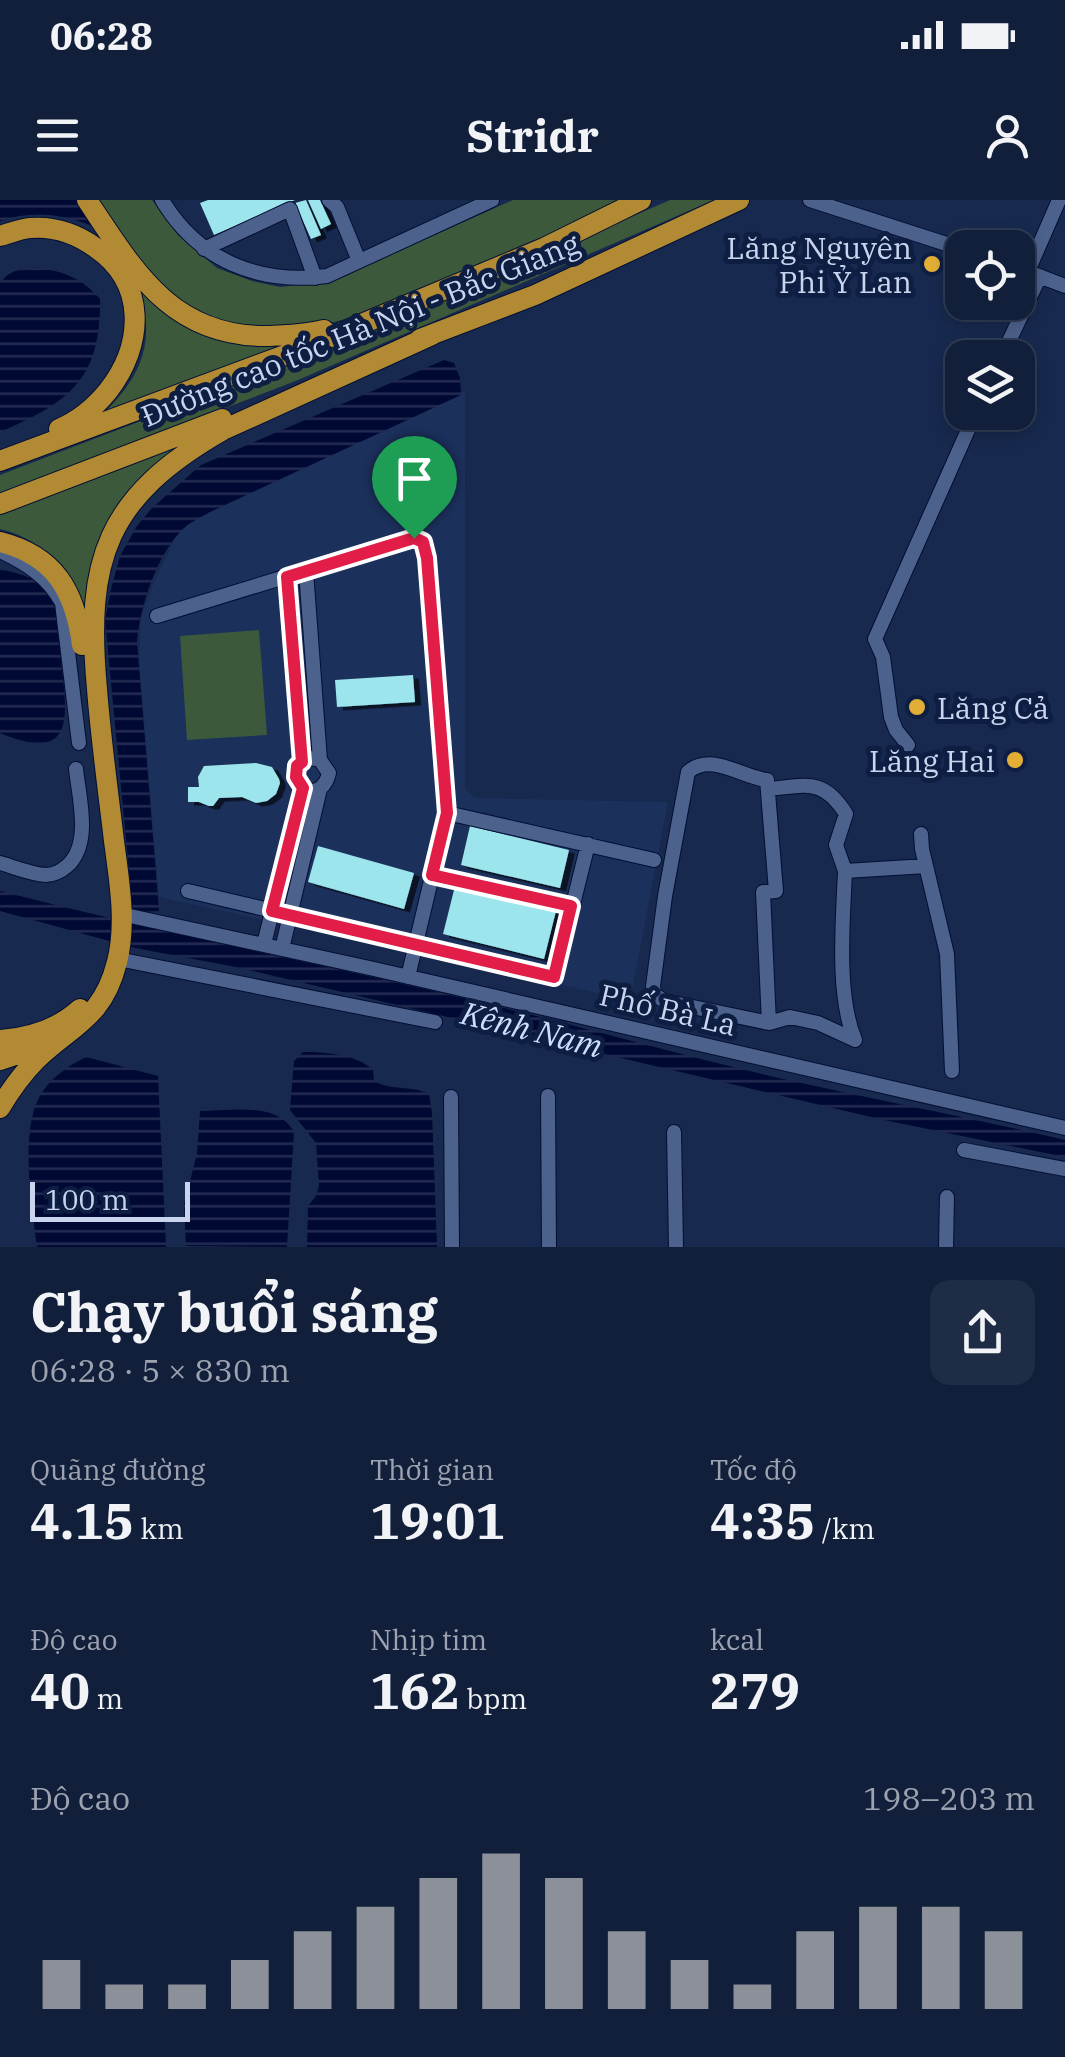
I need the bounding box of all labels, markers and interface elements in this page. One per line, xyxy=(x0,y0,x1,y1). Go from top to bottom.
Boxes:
text: 06:28 xyxy=(50,11,153,60)
text: Stridr xyxy=(466,106,599,164)
icon: menu xyxy=(30,108,85,163)
icon: person xyxy=(980,108,1035,163)
street label: Đường cao tốc Hà Nội - Bắc Giang xyxy=(135,223,585,435)
place label: Lăng Nguyên Phi Ỷ Lan xyxy=(727,228,912,301)
map controls xyxy=(945,230,1035,430)
button: locate xyxy=(945,230,1035,320)
marker: Lăng Nguyên Phi Ỷ Lan xyxy=(921,253,943,275)
button: layers xyxy=(945,340,1035,430)
pin xyxy=(372,436,457,539)
icon: arrive xyxy=(387,451,442,506)
place label: Lăng Cả xyxy=(937,688,1049,727)
marker: Lăng Cả xyxy=(906,696,928,718)
place label: Lăng Hai xyxy=(869,741,995,780)
marker: Lăng Hai xyxy=(1004,749,1026,771)
street label: Phố Bà La xyxy=(596,974,740,1044)
water label: Kênh Nam xyxy=(456,991,607,1067)
scale bar xyxy=(30,1177,190,1221)
text: 100 m xyxy=(45,1181,129,1218)
text: Chạy buổi sáng xyxy=(30,1276,438,1347)
button: share xyxy=(930,1280,1035,1385)
text: 06:28 · 5 × 830 m xyxy=(30,1349,290,1391)
text: Quãng đường xyxy=(30,1451,206,1488)
text: Thời gian xyxy=(370,1451,494,1488)
text: Tốc độ xyxy=(710,1451,797,1488)
text: 4.15 xyxy=(30,1488,134,1553)
text: 19:01 xyxy=(370,1488,505,1553)
text: 4:35 xyxy=(710,1488,815,1553)
text: km xyxy=(134,1510,184,1547)
text: /km xyxy=(815,1510,875,1547)
text: Độ cao xyxy=(30,1621,118,1658)
text: Nhịp tim xyxy=(370,1621,487,1658)
text: kcal xyxy=(710,1621,764,1658)
text: 40 xyxy=(30,1658,90,1723)
text: 162 xyxy=(370,1658,460,1723)
text: 279 xyxy=(710,1658,800,1723)
text: m xyxy=(90,1680,123,1717)
text: bpm xyxy=(460,1680,527,1717)
text: Độ cao xyxy=(30,1777,130,1819)
text: 198–203 m xyxy=(863,1777,1035,1819)

